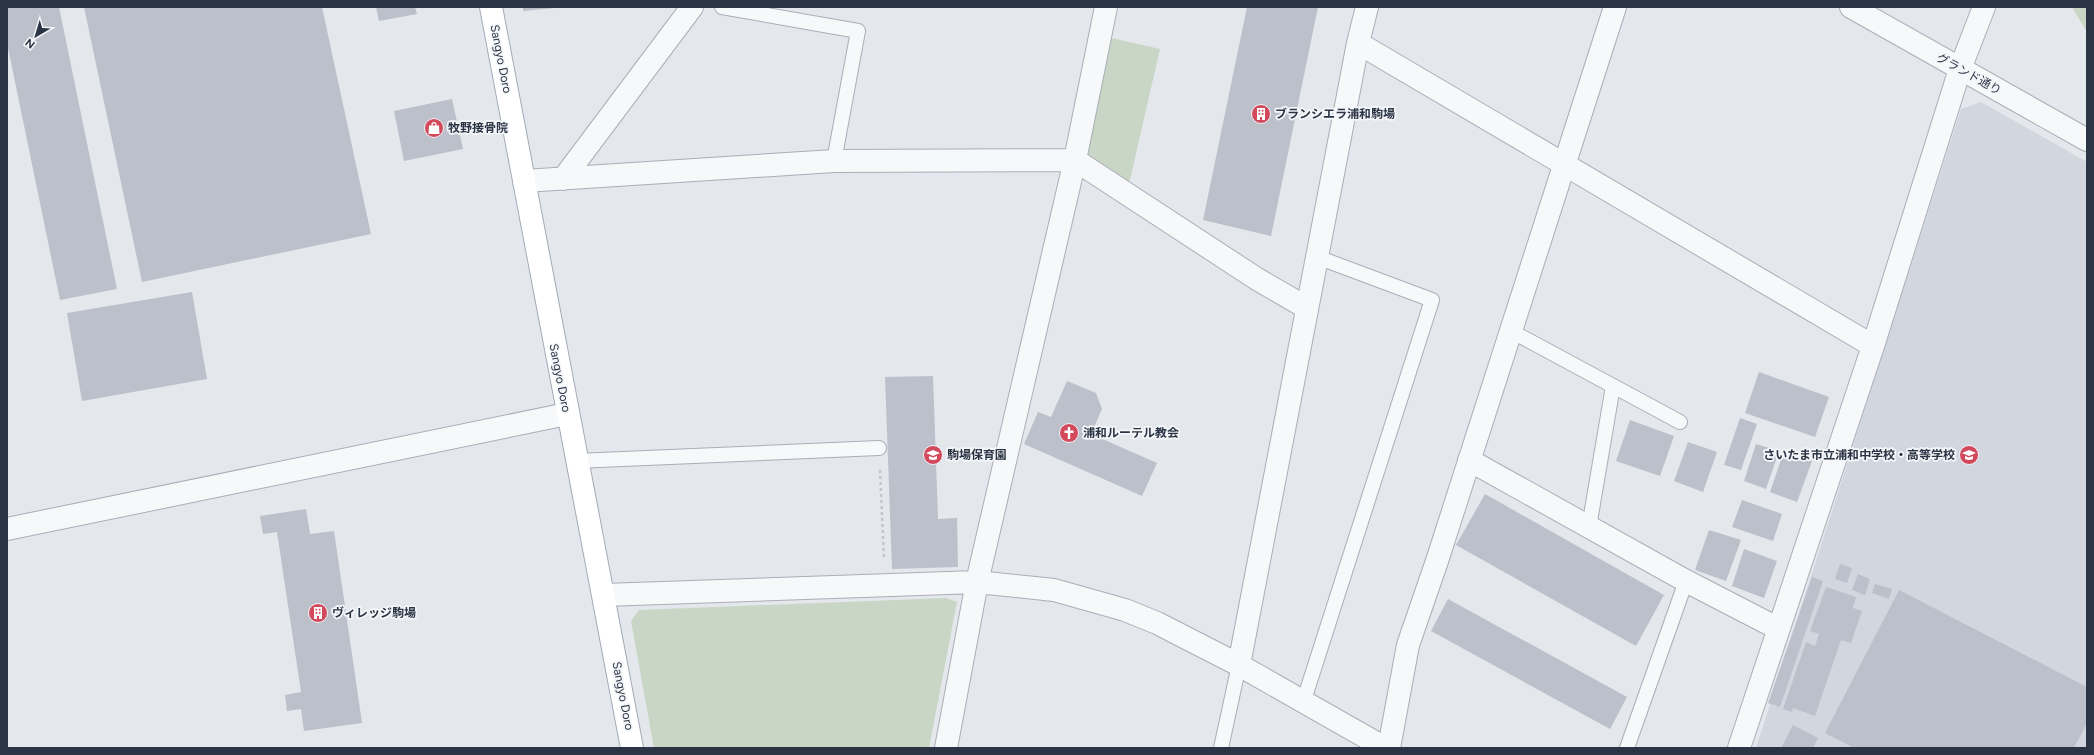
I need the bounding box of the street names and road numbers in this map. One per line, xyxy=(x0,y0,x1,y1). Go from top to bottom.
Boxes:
street label: Sangyo Doro xyxy=(487,24,515,95)
street label: グランド通り xyxy=(1934,50,2004,98)
street label: Sangyo Doro xyxy=(546,343,574,414)
street label: Sangyo Doro xyxy=(609,661,637,732)

